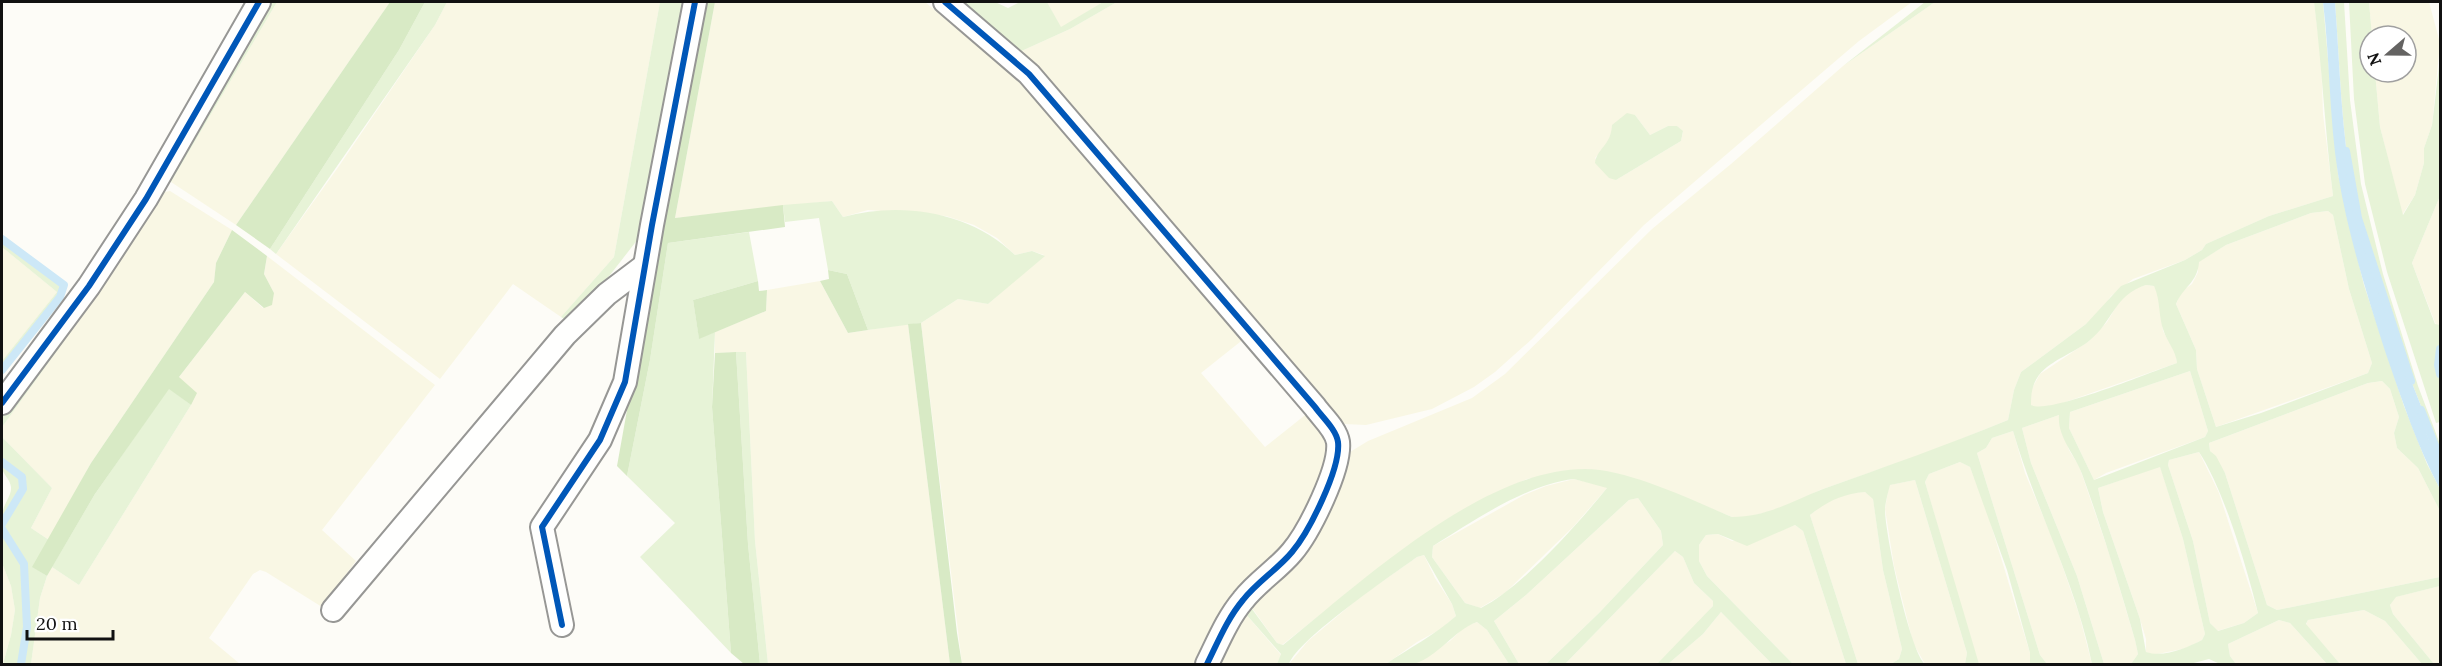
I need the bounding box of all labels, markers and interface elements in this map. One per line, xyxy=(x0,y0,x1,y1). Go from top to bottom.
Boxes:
north arrow xyxy=(2358,24,2418,84)
text: N xyxy=(2362,50,2385,68)
scale bar xyxy=(27,603,112,641)
text: 20 m xyxy=(36,612,78,635)

